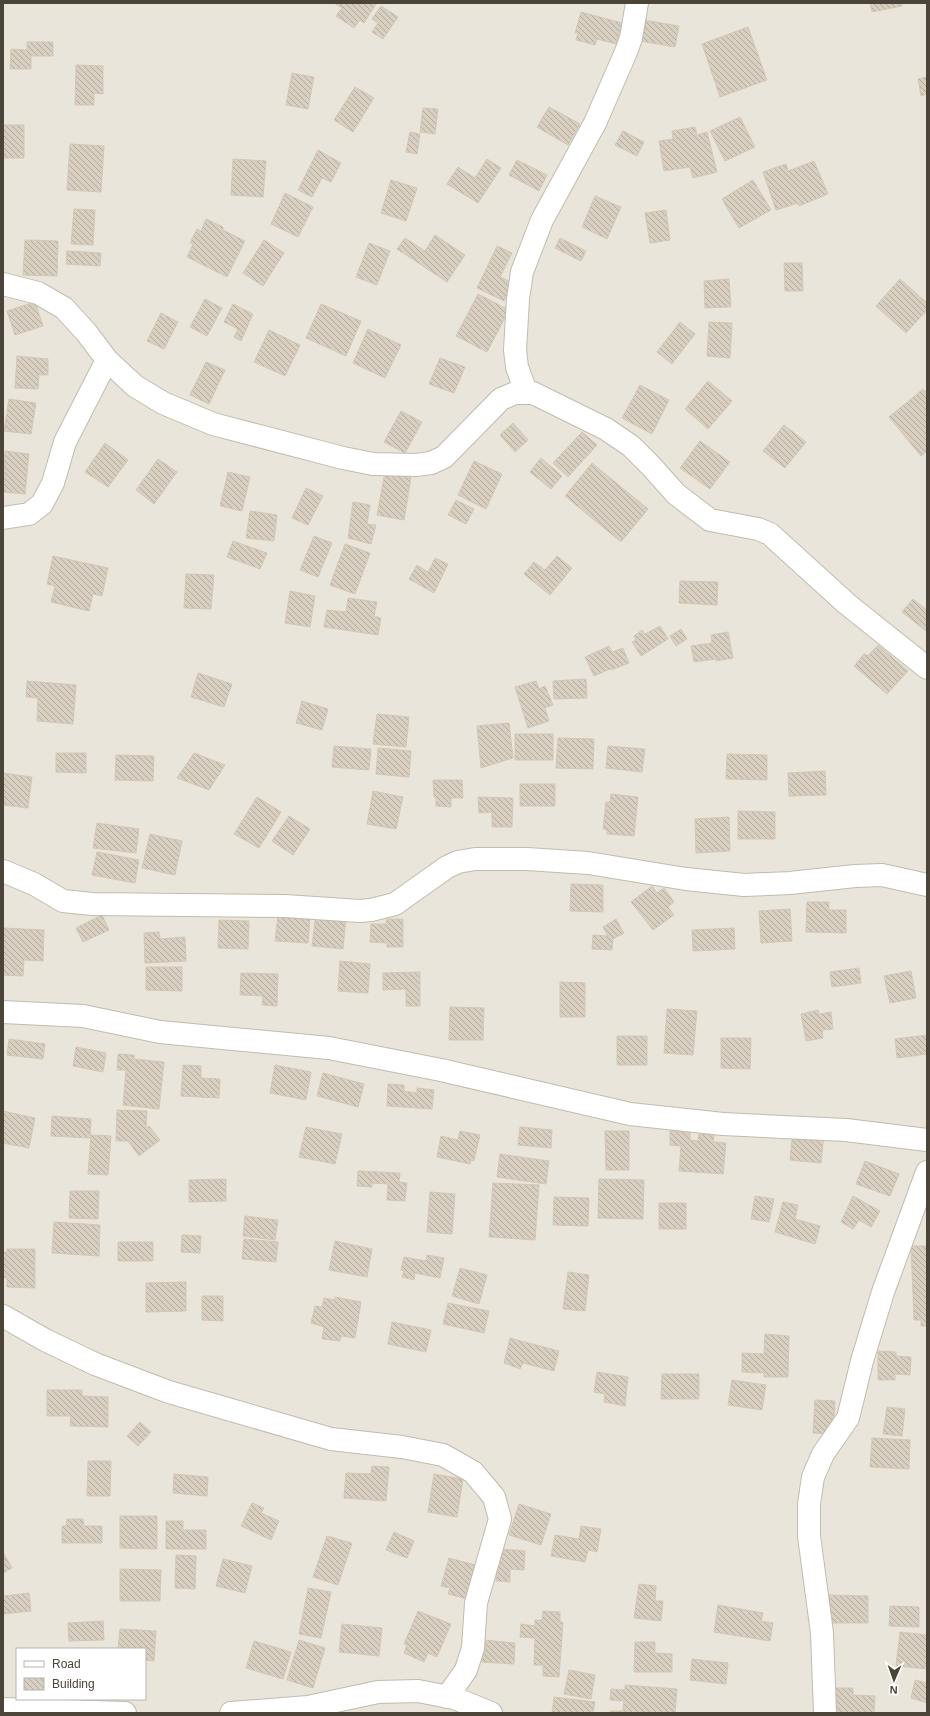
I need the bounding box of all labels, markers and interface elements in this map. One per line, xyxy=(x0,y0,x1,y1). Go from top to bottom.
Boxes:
legend xyxy=(16,1648,146,1700)
text: Road xyxy=(52,1657,81,1671)
north arrow xyxy=(874,1660,914,1700)
text: Building xyxy=(52,1677,95,1691)
text: N xyxy=(889,1684,898,1696)

